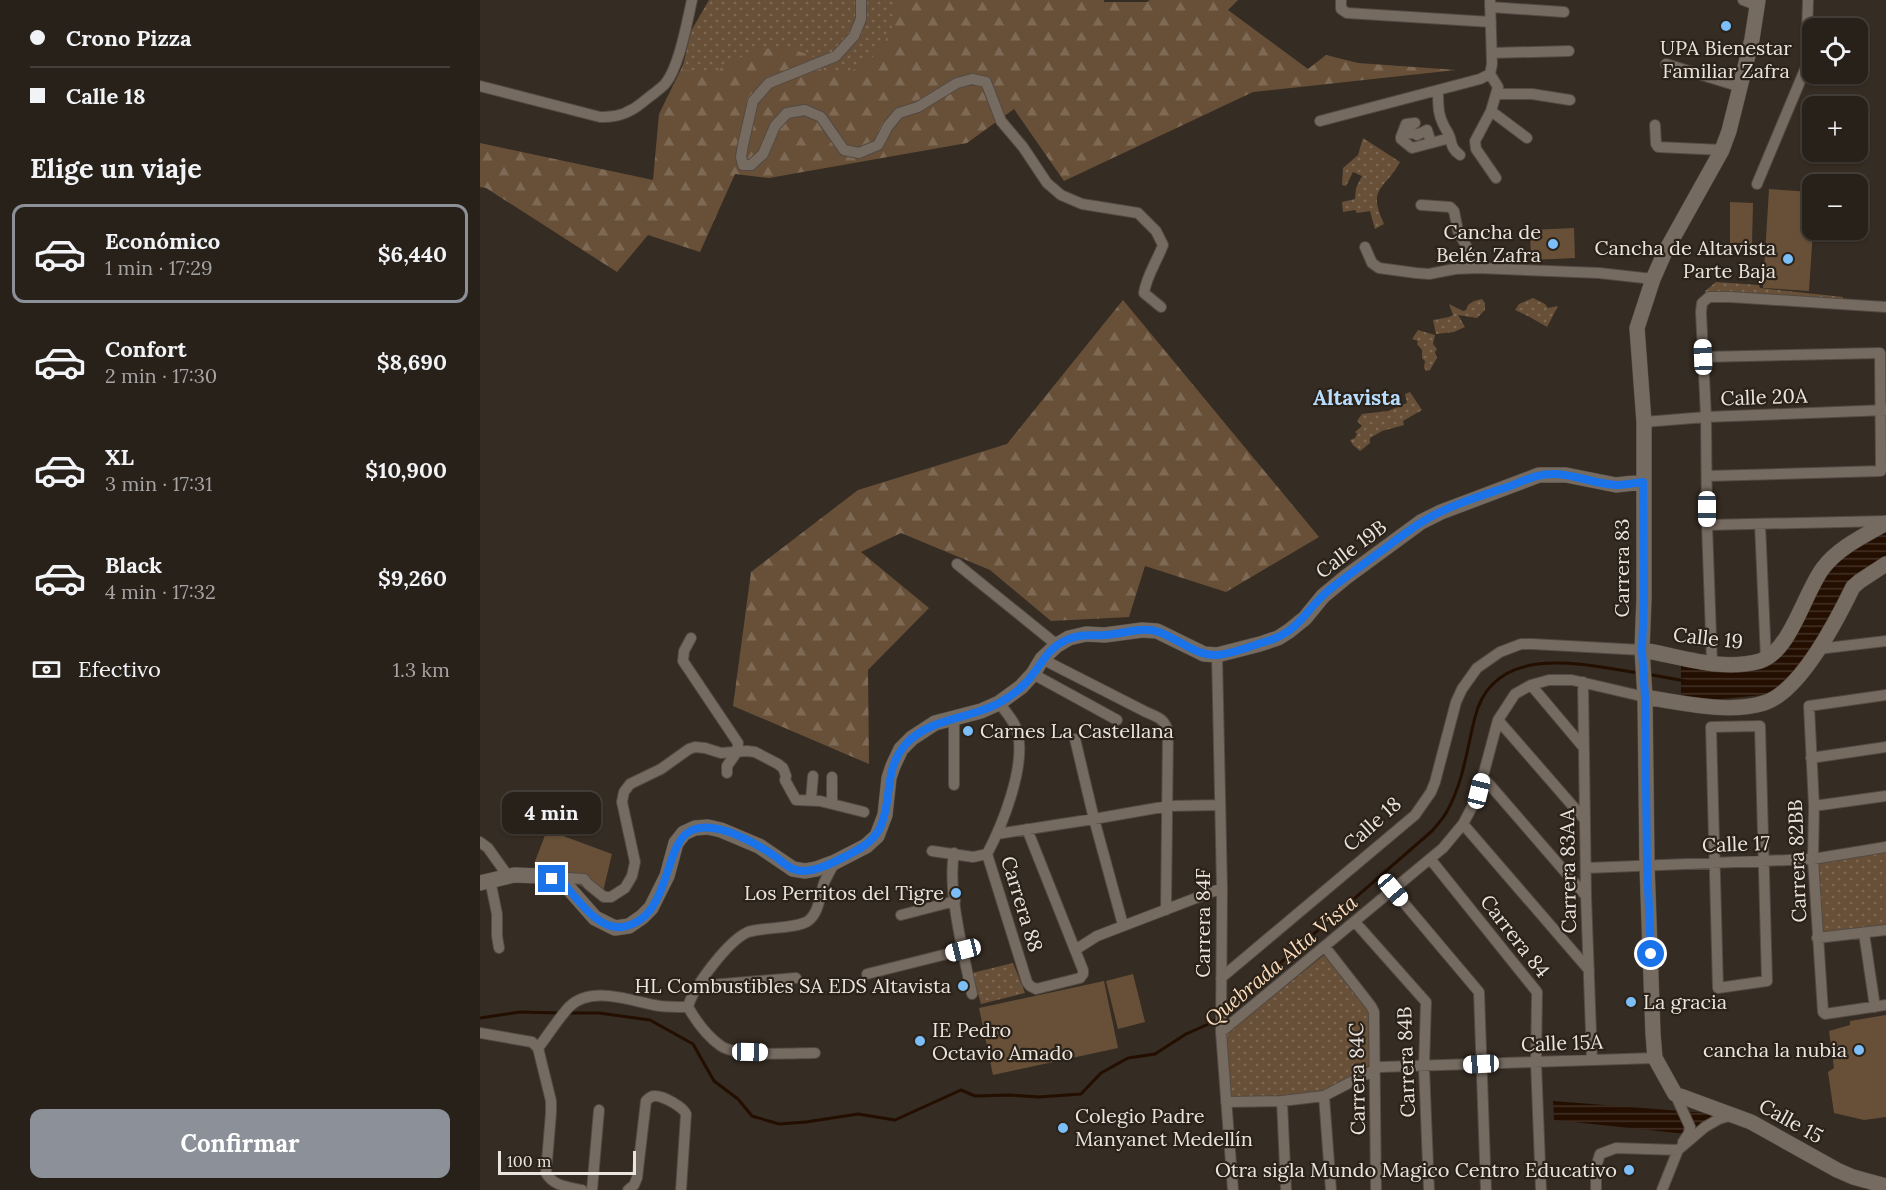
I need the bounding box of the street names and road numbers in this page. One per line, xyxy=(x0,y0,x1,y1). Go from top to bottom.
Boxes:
street label: Calle 20A xyxy=(1720,382,1808,411)
street label: Calle 19B xyxy=(1310,514,1391,583)
street label: Carrera 83 xyxy=(1609,519,1634,617)
street label: Calle 19 xyxy=(1672,621,1744,654)
street label: Calle 18 xyxy=(1337,791,1406,856)
street label: Carrera 82BB xyxy=(1782,799,1811,923)
street label: Carrera 83AA xyxy=(1554,808,1581,934)
street label: Calle 17 xyxy=(1702,830,1770,857)
street label: Carrera 88 xyxy=(996,853,1049,955)
street label: Carrera 84F xyxy=(1190,868,1215,978)
street label: Carrera 84 xyxy=(1475,889,1556,982)
street label: Carrera 84B xyxy=(1391,1006,1420,1118)
street label: Carrera 84C xyxy=(1343,1023,1370,1135)
street label: Calle 15A xyxy=(1521,1029,1604,1056)
street label: Calle 15 xyxy=(1755,1093,1828,1148)

